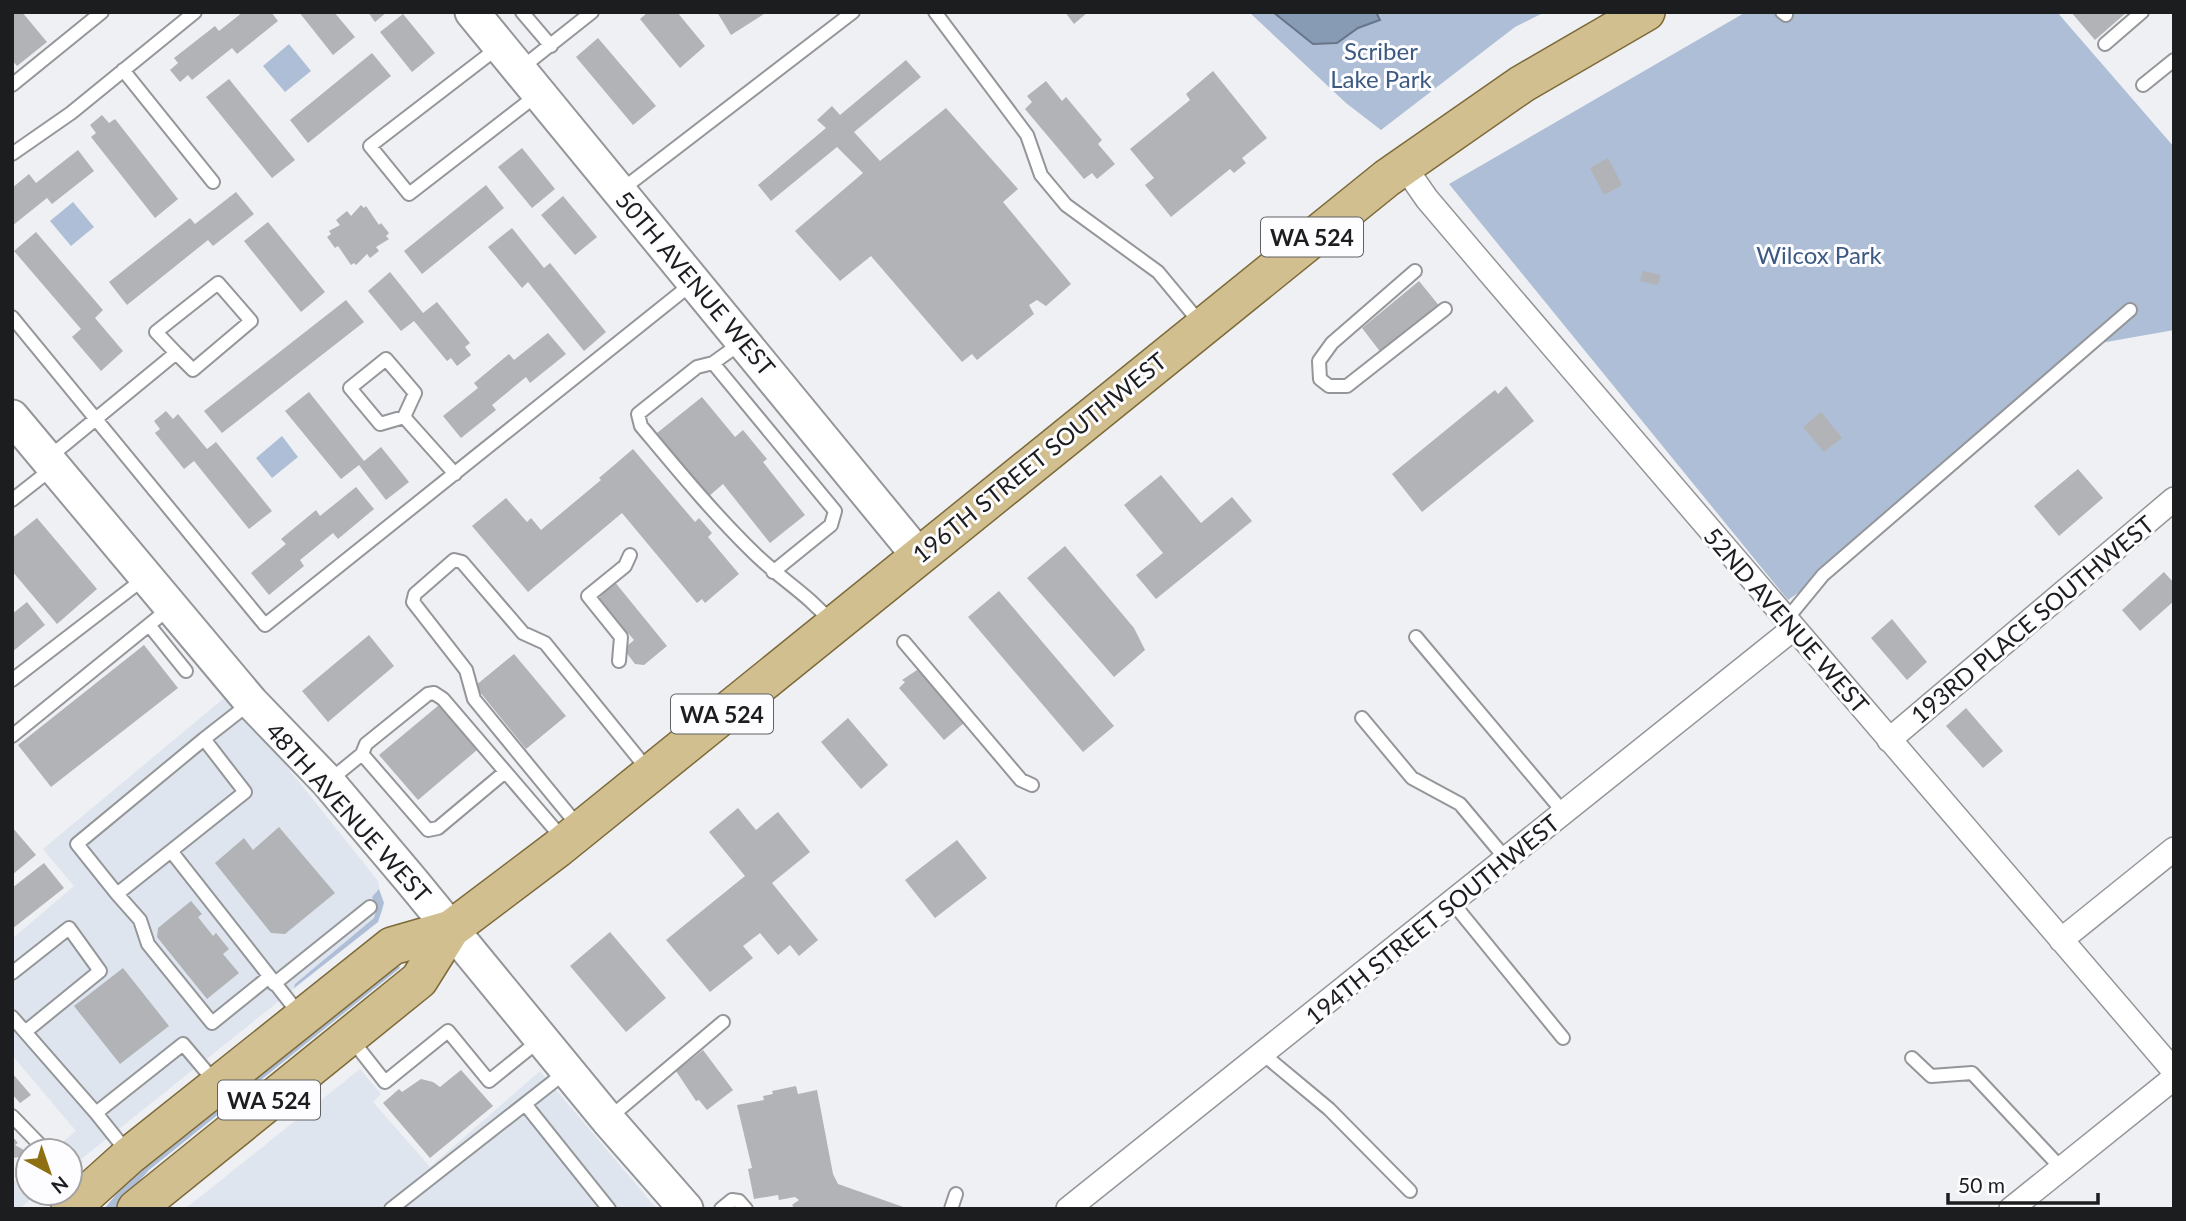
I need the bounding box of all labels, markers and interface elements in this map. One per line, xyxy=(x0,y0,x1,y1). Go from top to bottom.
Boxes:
park label: Scriber Lake Park xyxy=(1330,36,1433,93)
street label: 50TH AVENUE WEST xyxy=(610,185,782,381)
road number: WA 524 xyxy=(1261,218,1363,256)
park label: Wilcox Park xyxy=(1756,240,1883,269)
street label: 196TH STREET SOUTHWEST xyxy=(906,346,1172,568)
street label: 193RD PLACE SOUTHWEST xyxy=(1905,509,2159,729)
street label: 52ND AVENUE WEST xyxy=(1699,521,1875,719)
road number: WA 524 xyxy=(671,694,773,734)
street label: 48TH AVENUE WEST xyxy=(261,716,437,908)
street label: 194TH STREET SOUTHWEST xyxy=(1299,808,1565,1030)
road number: WA 524 xyxy=(218,1080,320,1120)
north arrow xyxy=(14,1137,84,1207)
scale bar xyxy=(1948,1162,2098,1206)
text: N xyxy=(47,1172,73,1199)
text: 50 m xyxy=(1958,1172,2005,1197)

